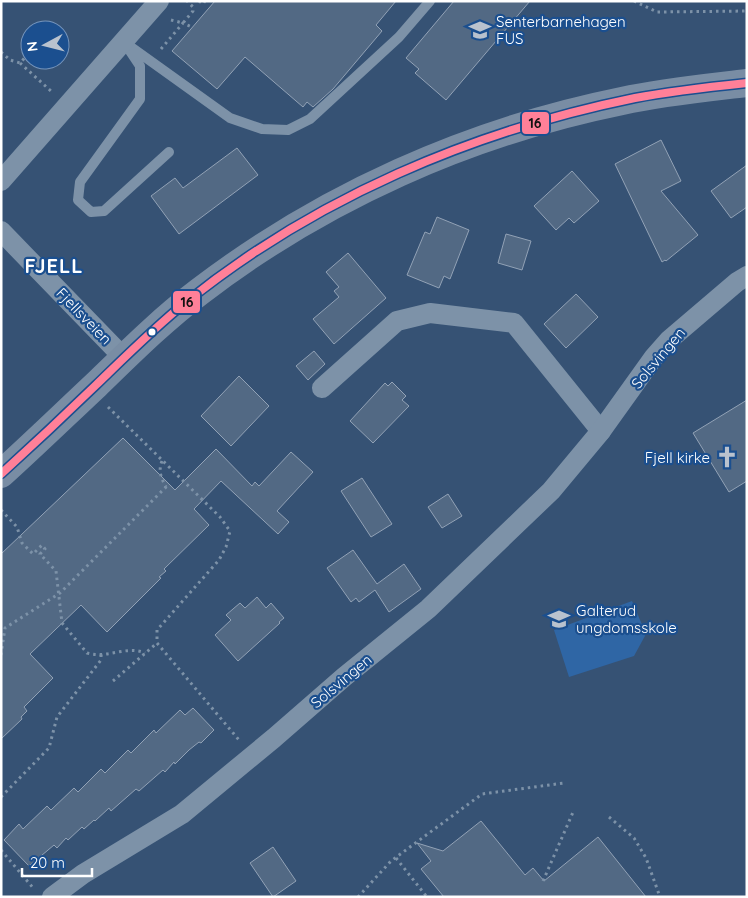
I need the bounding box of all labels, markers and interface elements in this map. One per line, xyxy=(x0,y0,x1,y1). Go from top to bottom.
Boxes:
place label: Senterbarnehagen FUS xyxy=(496,12,626,48)
school or university icon: Senterbarnehagen FUS xyxy=(467,17,493,43)
north arrow xyxy=(20,20,70,70)
text: N xyxy=(23,40,42,53)
line badge: 16 xyxy=(521,111,550,135)
text: 16 xyxy=(528,114,542,132)
district label: FJELL xyxy=(25,253,83,278)
street label: Fjellsveien xyxy=(52,284,116,348)
line badge: 16 xyxy=(172,290,201,314)
text: 16 xyxy=(180,293,194,311)
street label: Solsvingen xyxy=(627,324,689,392)
unlabelled marker xyxy=(147,327,157,337)
church icon: Fjell kirke xyxy=(714,444,740,470)
place label: Fjell kirke xyxy=(645,448,710,467)
place label: Galterud ungdomsskole xyxy=(576,601,677,637)
school or university icon: Galterud ungdomsskole xyxy=(546,606,572,632)
street label: Solsvingen xyxy=(307,650,375,712)
scale bar xyxy=(22,846,92,878)
text: 20 m xyxy=(30,853,65,872)

